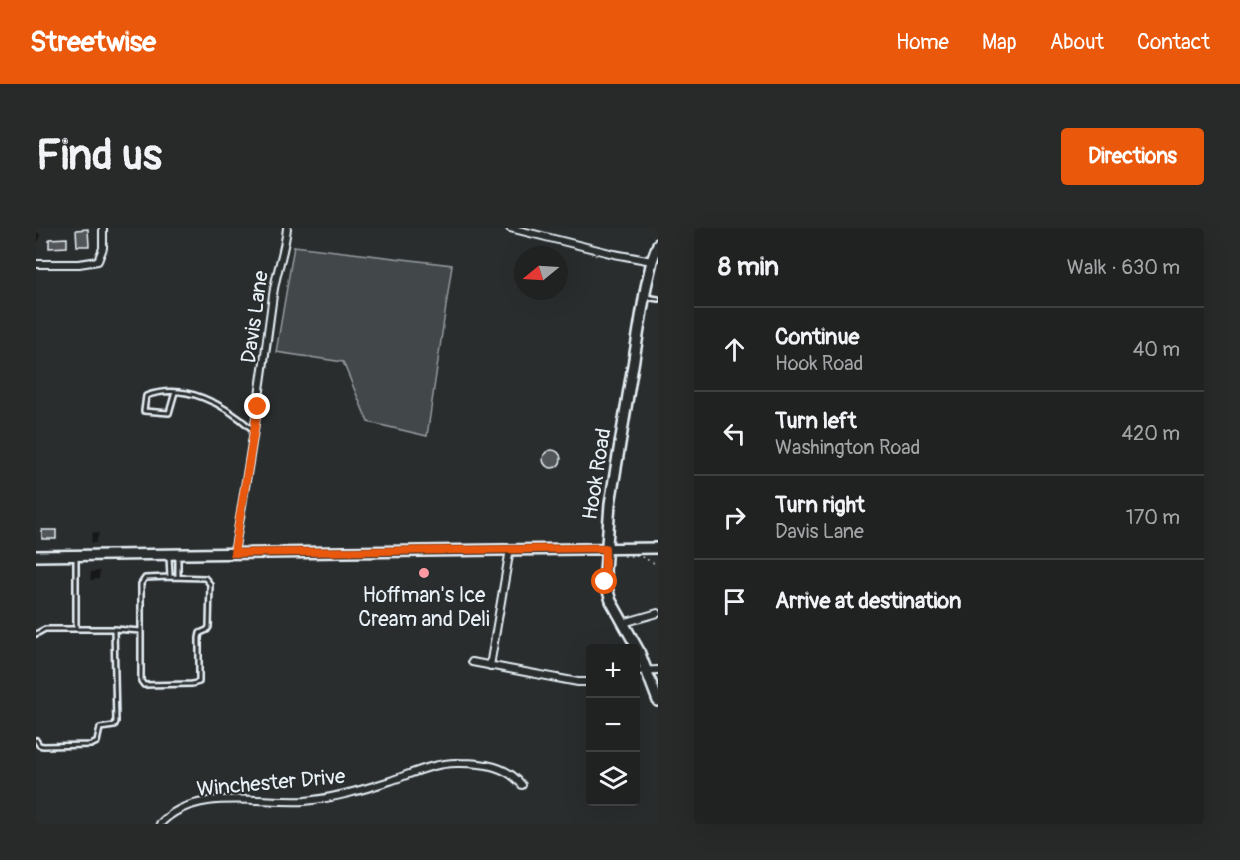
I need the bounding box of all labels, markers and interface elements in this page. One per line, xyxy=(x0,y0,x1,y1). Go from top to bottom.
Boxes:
text: Streetwise xyxy=(30,25,156,60)
text: Home xyxy=(896,29,949,56)
text: Map xyxy=(982,29,1017,56)
text: About xyxy=(1050,29,1104,56)
text: Contact xyxy=(1137,29,1210,56)
button: Directions xyxy=(1061,128,1204,185)
text: Find us xyxy=(36,130,162,182)
north arrow xyxy=(514,246,568,300)
text: 8 min xyxy=(718,251,779,283)
text: Walk · 630 m xyxy=(1067,255,1180,280)
street label: Davis Lane xyxy=(235,268,275,365)
text: Continue xyxy=(775,323,859,351)
icon: ahead xyxy=(718,333,751,366)
text: 40 m xyxy=(1133,337,1180,362)
text: Hook Road xyxy=(775,351,863,376)
route end xyxy=(244,393,270,419)
text: Turn left xyxy=(775,407,857,435)
icon: left xyxy=(718,417,751,450)
text: 420 m xyxy=(1121,421,1180,446)
street label: Hook Road xyxy=(576,426,618,522)
text: Washington Road xyxy=(775,435,920,460)
text: Turn right xyxy=(775,491,865,519)
icon: right xyxy=(718,501,751,534)
text: 170 m xyxy=(1126,505,1180,530)
text: Davis Lane xyxy=(775,519,864,544)
marker: Hoffman's Ice Cream and Deli xyxy=(417,566,431,580)
route start xyxy=(591,568,617,594)
place label: Hoffman's Ice Cream and Deli xyxy=(358,582,490,633)
icon: arrive xyxy=(718,585,751,618)
text: Arrive at destination xyxy=(775,587,961,615)
map controls xyxy=(586,644,640,806)
button: + xyxy=(586,644,640,698)
button: − xyxy=(586,698,640,752)
button: layers xyxy=(586,752,640,806)
street label: Winchester Drive xyxy=(195,763,347,803)

